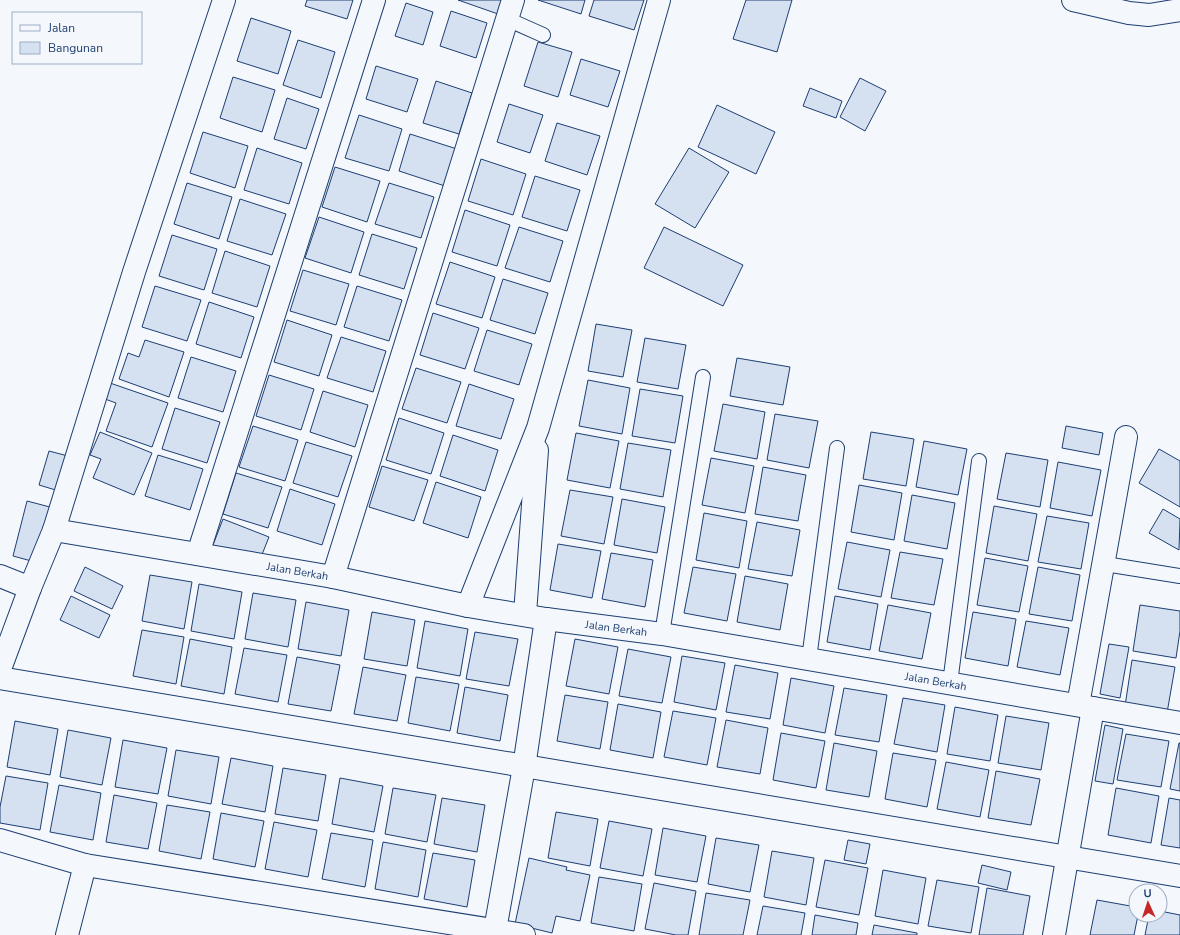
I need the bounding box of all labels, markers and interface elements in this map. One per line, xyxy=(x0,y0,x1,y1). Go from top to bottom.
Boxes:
legend xyxy=(12,12,142,64)
text: Jalan xyxy=(47,20,75,36)
text: Bangunan xyxy=(48,40,103,56)
street label: Jalan Berkah xyxy=(264,559,330,584)
street label: Jalan Berkah xyxy=(583,617,648,640)
street label: Jalan Berkah xyxy=(903,669,968,694)
north arrow xyxy=(1128,883,1168,923)
text: U xyxy=(1143,886,1152,901)

